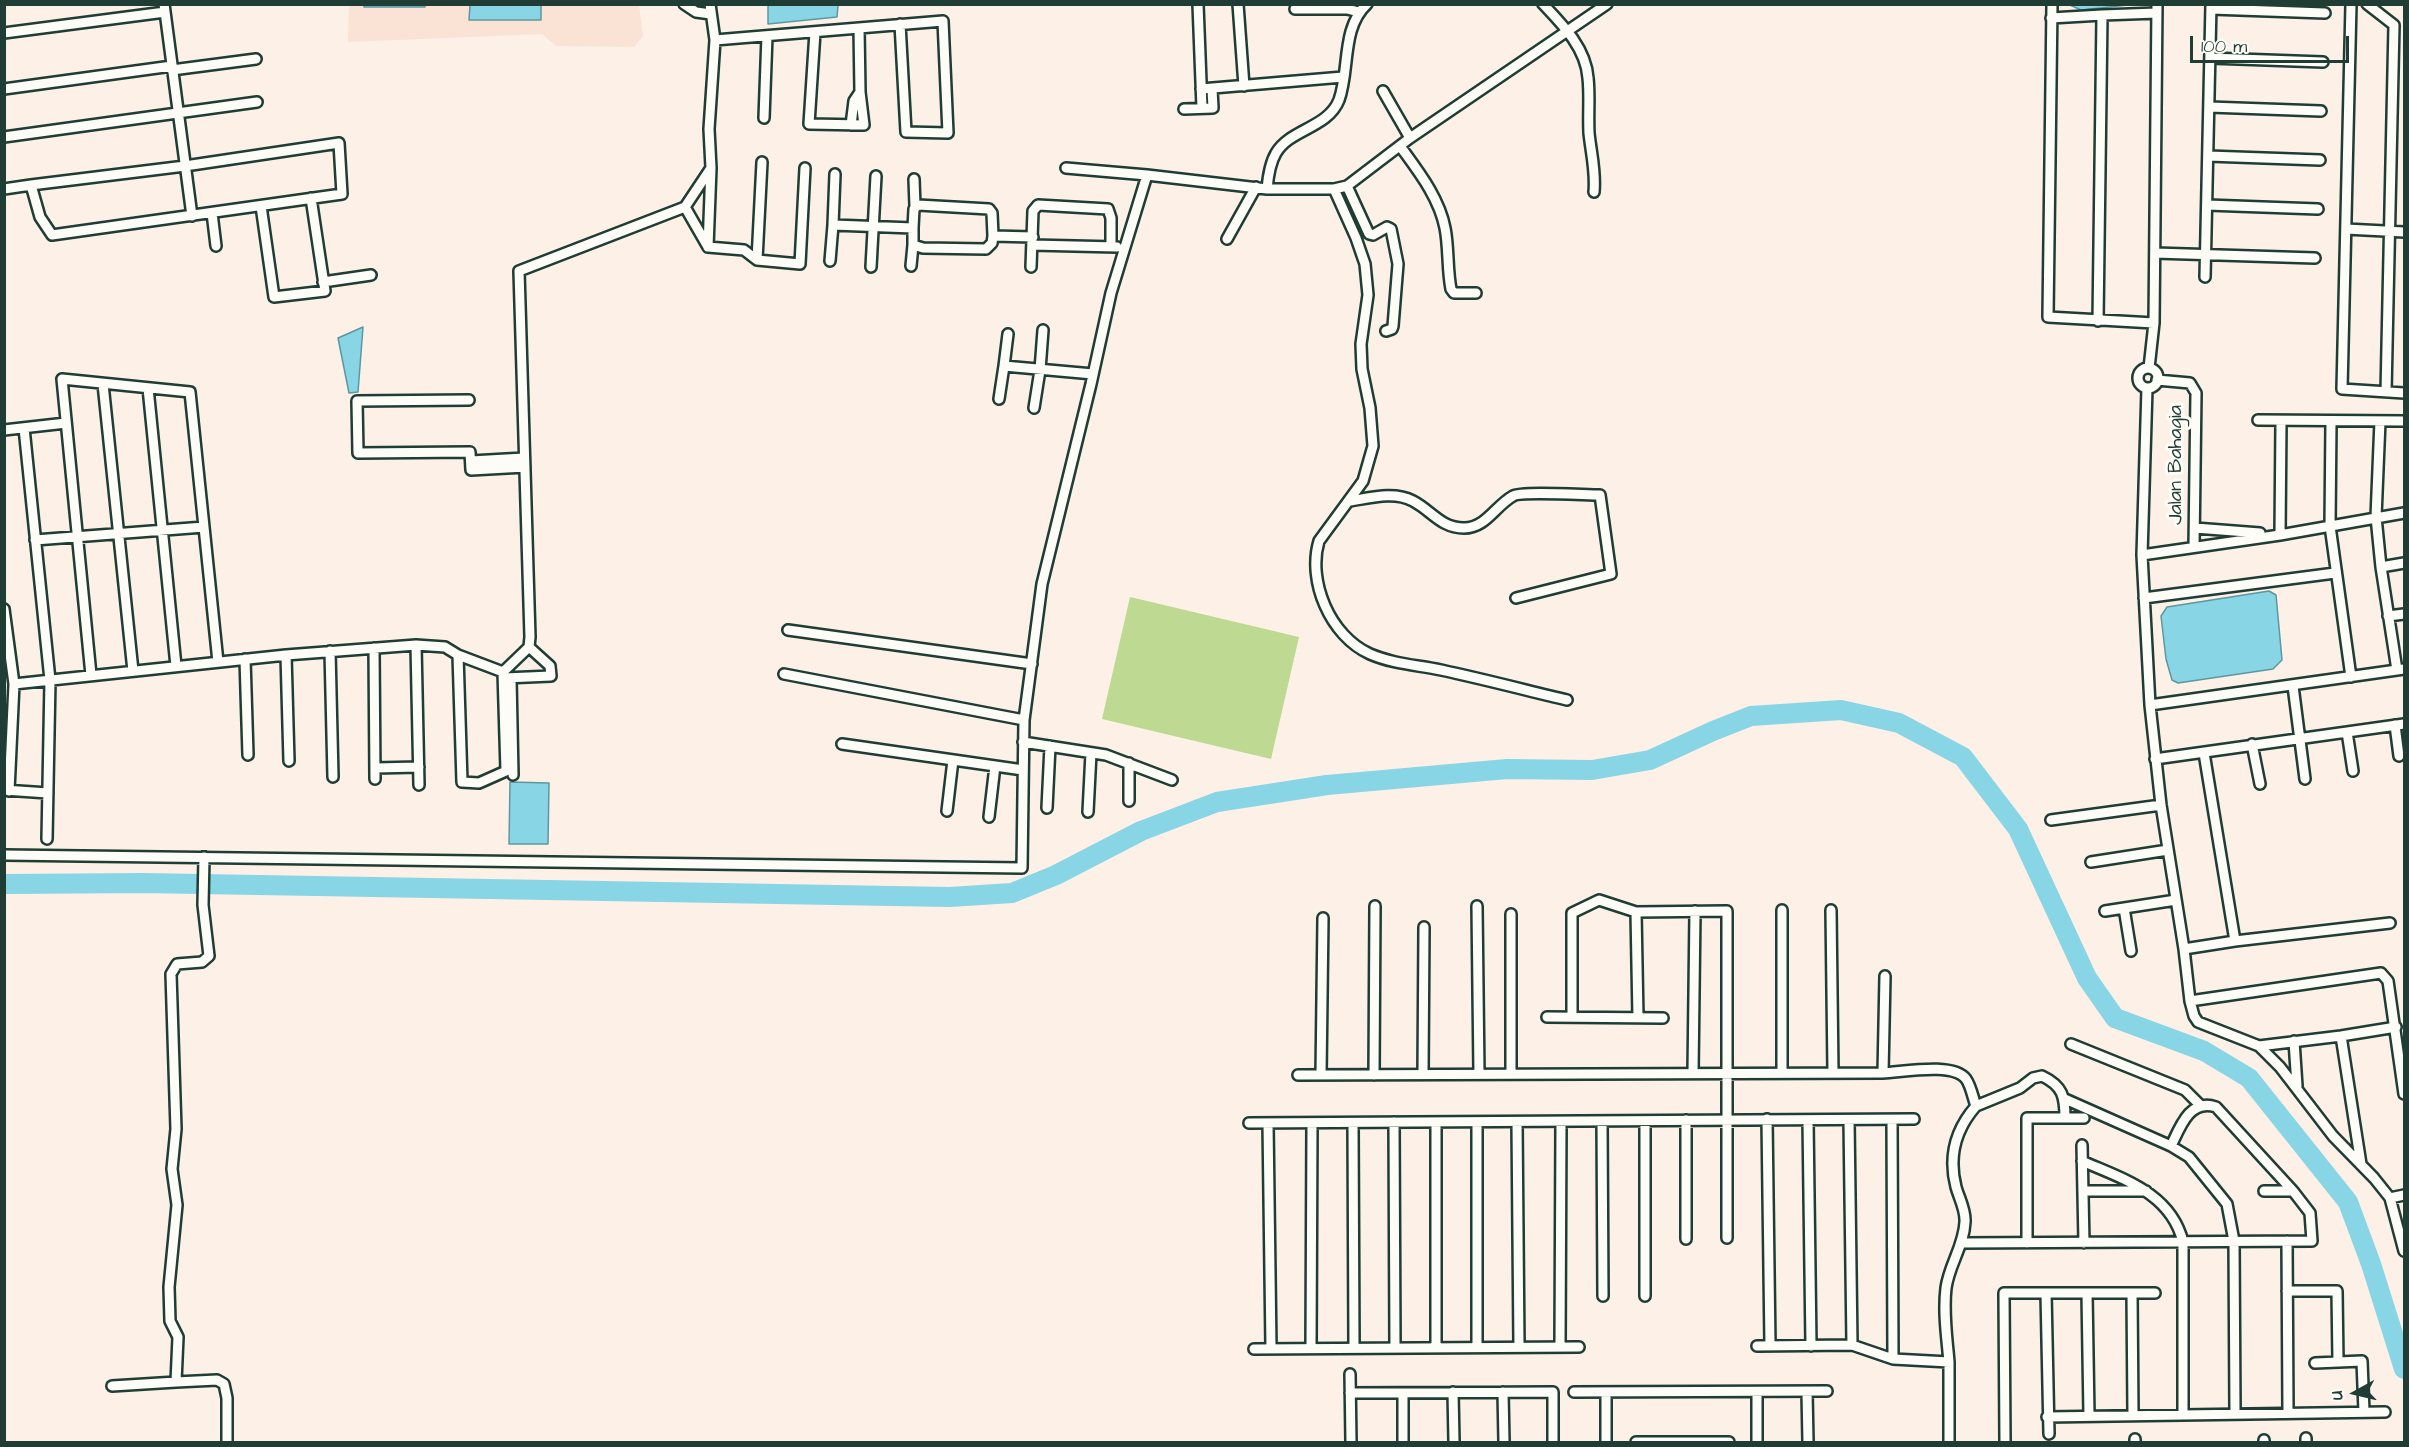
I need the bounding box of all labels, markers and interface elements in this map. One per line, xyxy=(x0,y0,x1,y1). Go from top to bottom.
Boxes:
scale bar xyxy=(2193,24,2352,62)
text: 100 m xyxy=(2201,34,2247,59)
street label: Jalan Bahagia xyxy=(2165,405,2189,525)
north arrow xyxy=(2325,1363,2385,1423)
text: U xyxy=(2326,1390,2349,1401)

